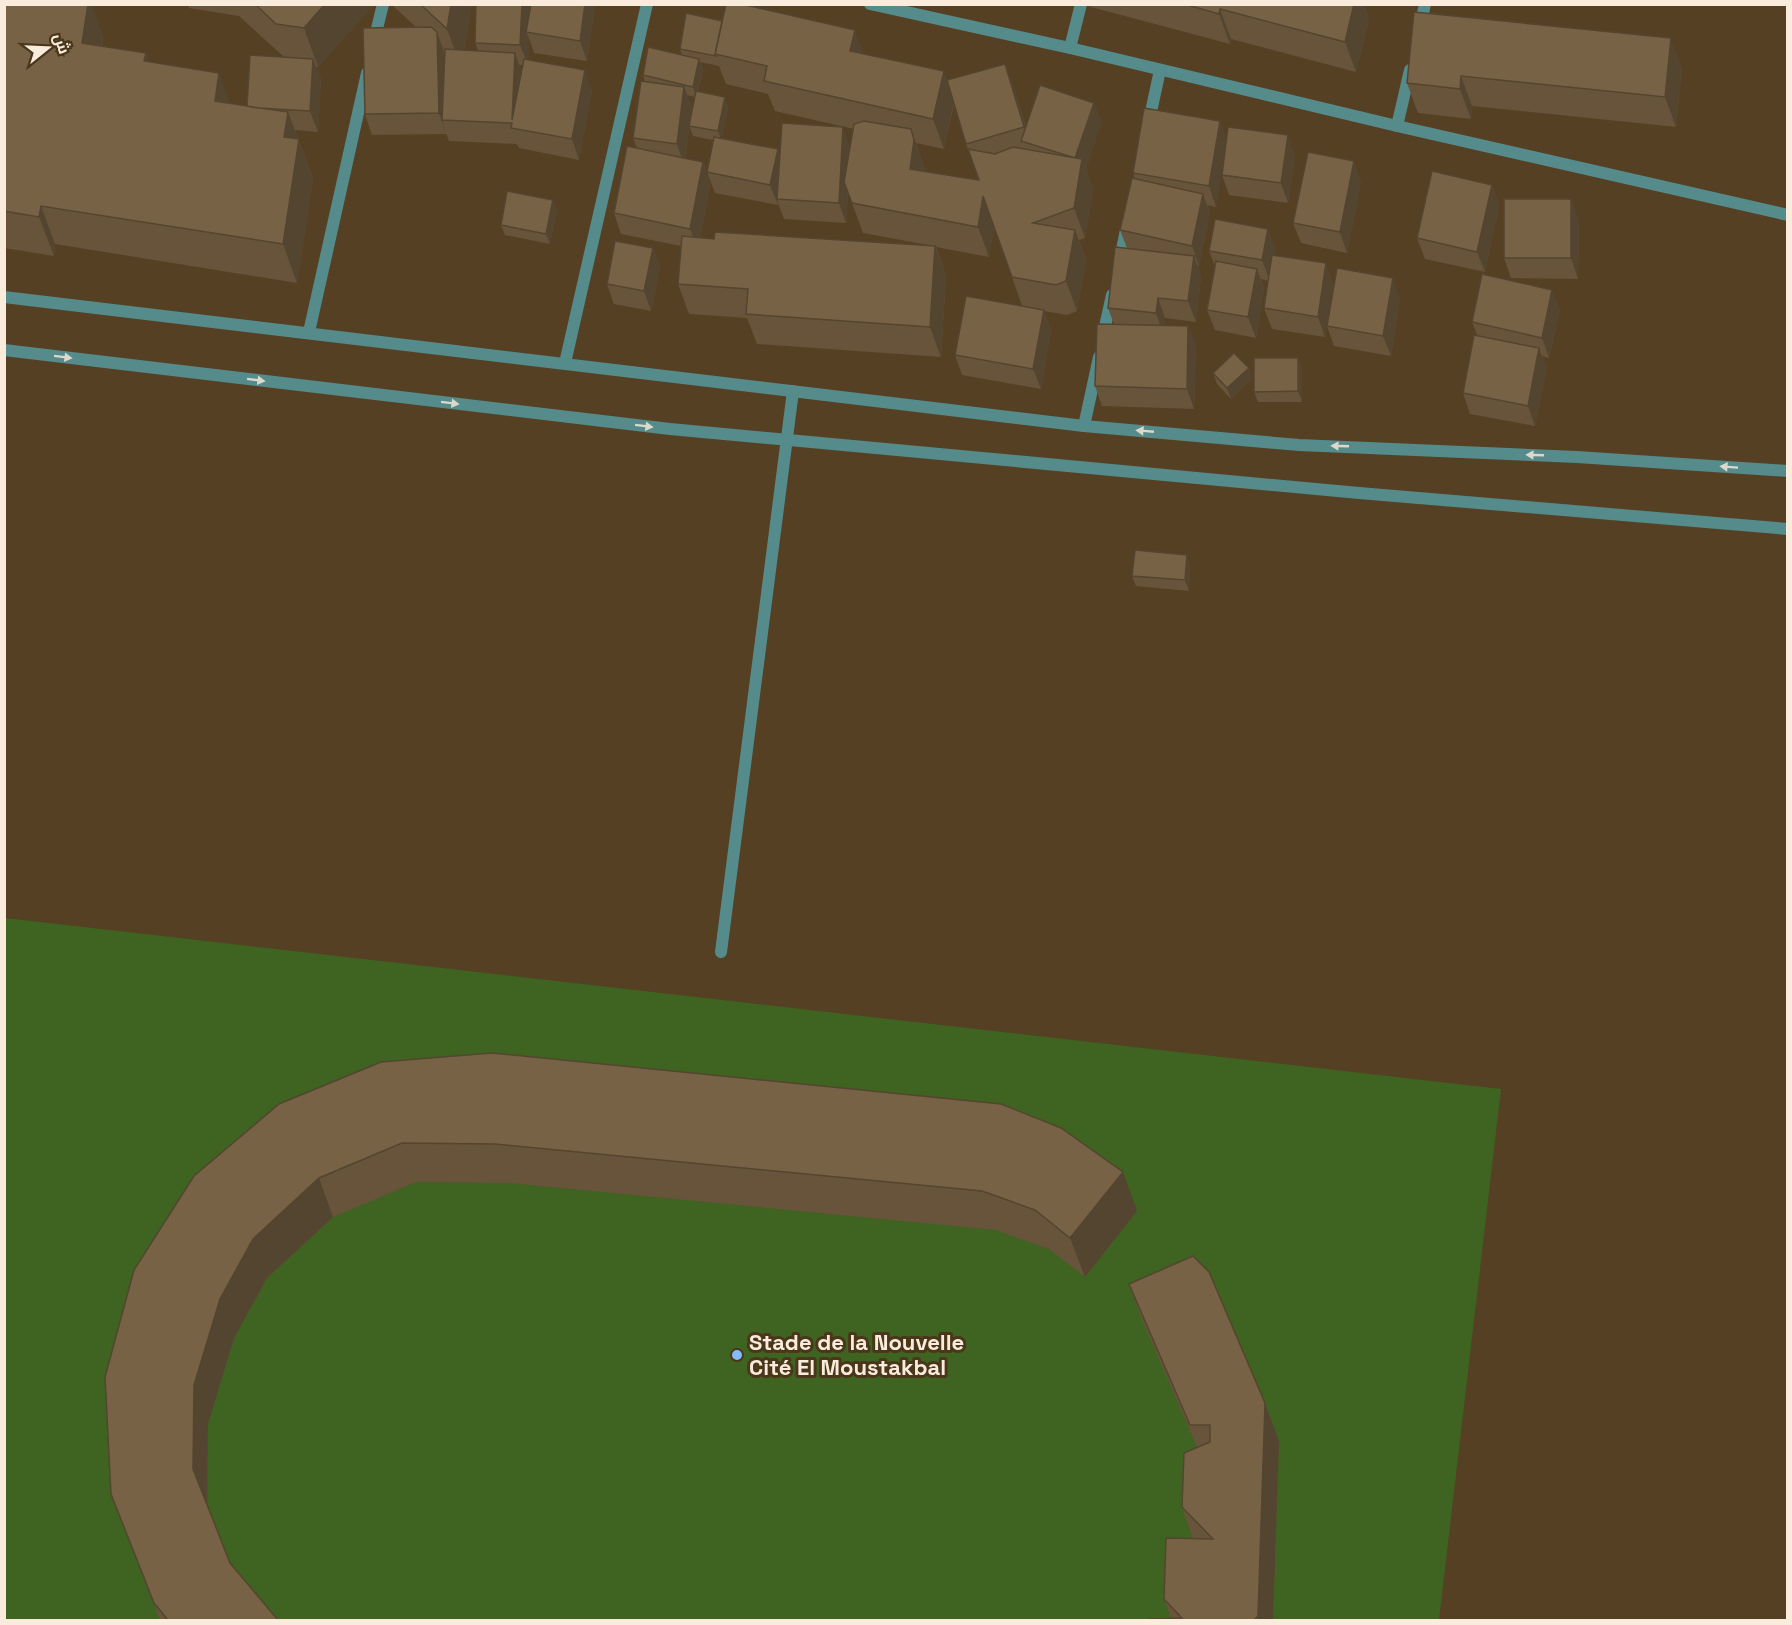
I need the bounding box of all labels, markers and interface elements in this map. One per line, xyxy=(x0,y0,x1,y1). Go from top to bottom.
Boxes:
north arrow xyxy=(18,18,78,78)
text: ش xyxy=(49,31,75,57)
one-way arrow xyxy=(53,352,72,362)
one-way arrow xyxy=(247,375,266,385)
one-way arrow xyxy=(440,398,459,407)
one-way arrow xyxy=(634,421,653,430)
one-way arrow xyxy=(1136,427,1155,436)
one-way arrow xyxy=(1330,442,1349,451)
one-way arrow xyxy=(1525,450,1544,459)
one-way arrow xyxy=(1720,463,1739,472)
place label: Stade de la Nouvelle Cité El Moustakbal xyxy=(749,1328,964,1381)
marker: Stade de la Nouvelle Cité El Moustakbal xyxy=(730,1348,744,1362)

